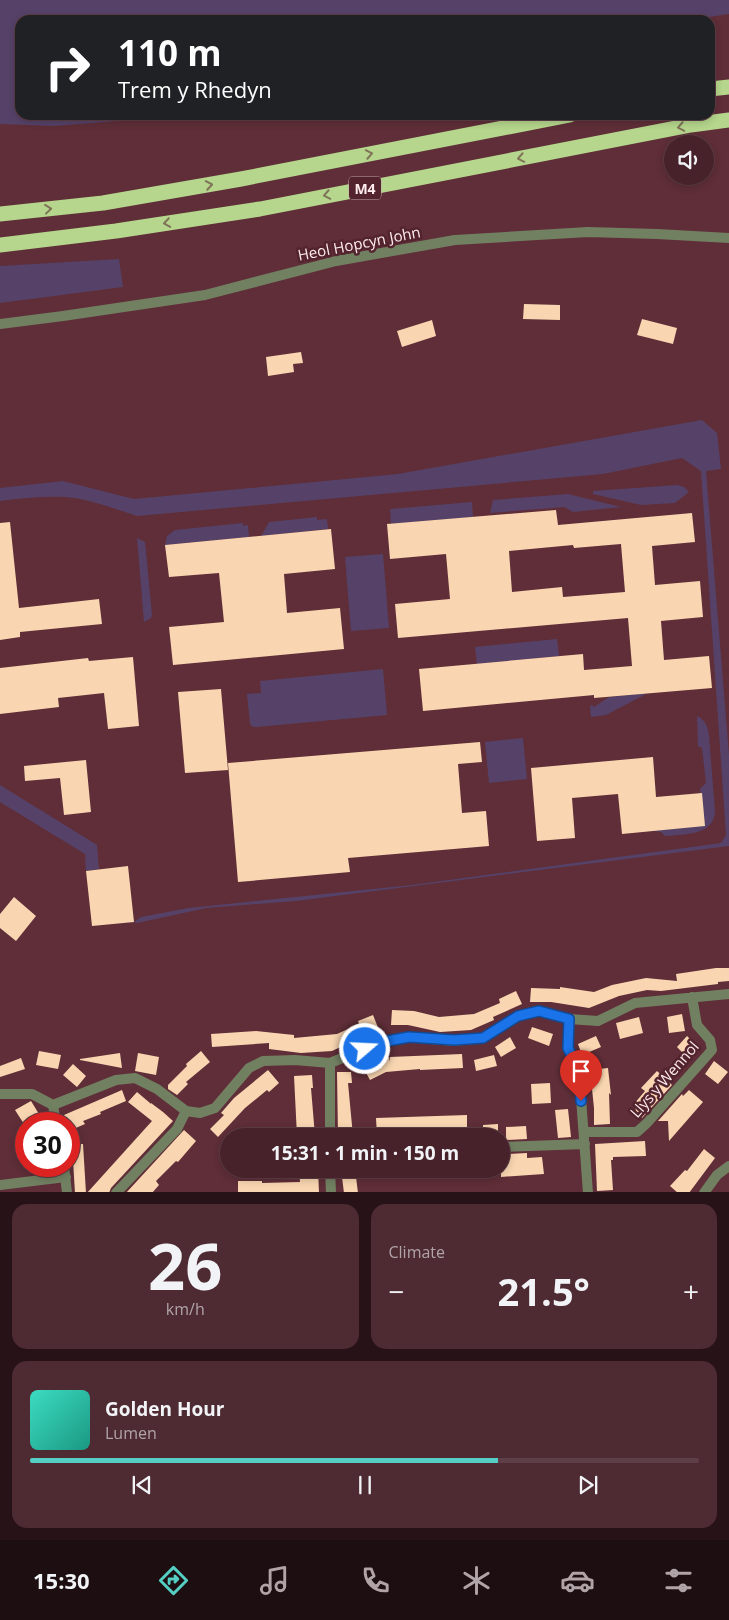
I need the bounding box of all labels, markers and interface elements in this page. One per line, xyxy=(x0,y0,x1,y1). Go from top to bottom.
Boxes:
text: 110 m xyxy=(118,29,222,76)
icon: right xyxy=(35,35,100,100)
text: Trem y Rhedyn xyxy=(118,74,272,104)
one-way arrow xyxy=(676,121,685,131)
map controls xyxy=(664,135,714,185)
button: sound xyxy=(664,135,714,185)
one-way arrow xyxy=(364,149,373,160)
one-way arrow xyxy=(517,152,526,162)
road number: M4 xyxy=(349,177,381,200)
one-way arrow xyxy=(205,180,213,190)
one-way arrow xyxy=(323,190,332,200)
one-way arrow xyxy=(45,204,53,215)
one-way arrow xyxy=(163,217,171,228)
street label: Heol Hopcyn John xyxy=(296,221,422,265)
position arrow xyxy=(338,1022,390,1074)
street label: Llys y Wennol xyxy=(625,1037,703,1121)
pin xyxy=(560,1050,602,1101)
icon: arrive xyxy=(567,1057,595,1085)
speed limit sign: 30 xyxy=(15,1112,80,1177)
text: 15:31 · 1 min · 150 m xyxy=(271,1140,459,1166)
text: 26 xyxy=(148,1221,222,1309)
text: Climate xyxy=(389,1241,445,1263)
text: 21.5° xyxy=(498,1265,590,1317)
text: − xyxy=(389,1272,405,1310)
text: + xyxy=(683,1272,699,1310)
text: km/h xyxy=(166,1298,205,1320)
text: Golden Hour xyxy=(105,1396,224,1422)
text: Lumen xyxy=(105,1422,157,1444)
icon: previous xyxy=(128,1471,156,1499)
icon: pause xyxy=(351,1471,379,1499)
icon: next xyxy=(574,1471,602,1499)
icon: directions xyxy=(156,1563,191,1598)
icon: music xyxy=(257,1563,292,1598)
icon: phone xyxy=(358,1563,393,1598)
icon: climate xyxy=(459,1563,494,1598)
icon: car xyxy=(560,1563,595,1598)
icon: filters xyxy=(661,1563,696,1598)
text: 15:30 xyxy=(33,1565,90,1595)

